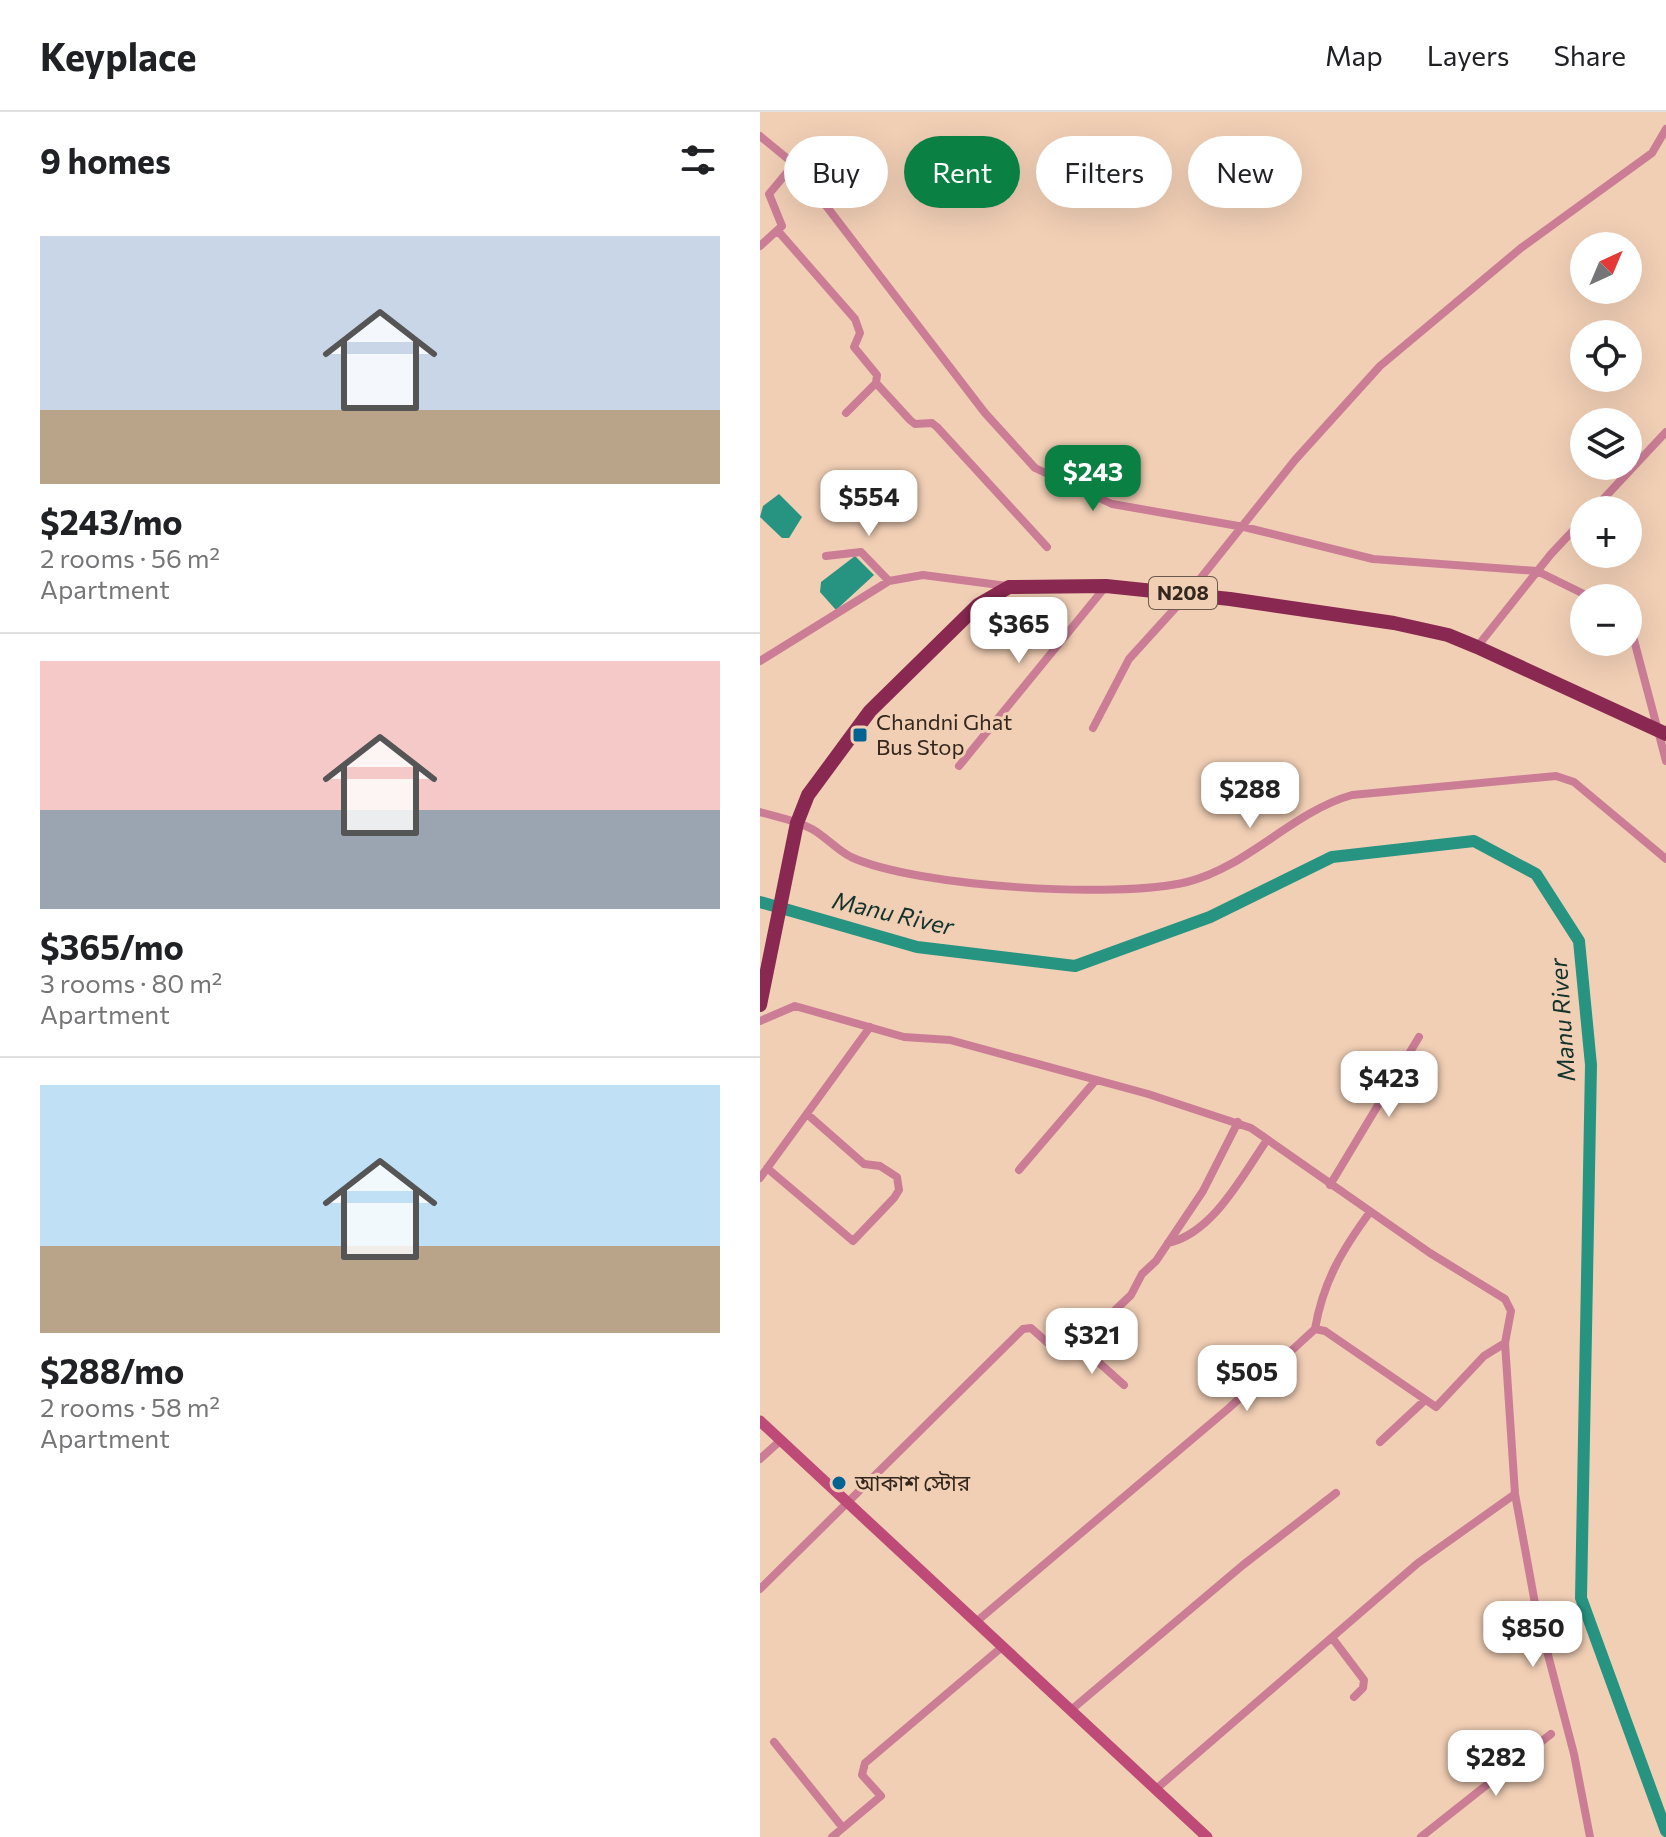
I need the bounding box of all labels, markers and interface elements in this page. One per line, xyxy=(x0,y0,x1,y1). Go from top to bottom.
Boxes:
text: Keyplace xyxy=(40,32,196,79)
text: Map xyxy=(1325,38,1383,72)
text: Layers xyxy=(1427,38,1509,72)
text: Share xyxy=(1553,38,1626,72)
chip: Buy xyxy=(784,136,888,208)
chip: Rent xyxy=(904,136,1020,208)
chip: Filters xyxy=(1036,136,1172,208)
chip: New xyxy=(1188,136,1302,208)
icon: filters xyxy=(676,138,720,182)
text: 9 homes xyxy=(40,139,171,181)
north arrow xyxy=(1570,232,1642,304)
map controls xyxy=(1570,232,1642,656)
icon: home xyxy=(308,288,452,432)
button: locate xyxy=(1570,320,1642,392)
button: layers xyxy=(1570,408,1642,480)
pin: $243 xyxy=(1046,445,1140,513)
text: $243 xyxy=(1063,455,1123,486)
pin: $554 xyxy=(822,470,916,538)
text: $554 xyxy=(838,480,900,511)
button: + xyxy=(1570,496,1642,568)
text: $243/mo xyxy=(40,500,183,542)
text: 2 rooms · 56 m² xyxy=(40,542,220,573)
text: Apartment xyxy=(40,573,170,604)
road number: N208 xyxy=(1149,577,1217,609)
button: − xyxy=(1570,584,1642,656)
pin: $365 xyxy=(972,597,1066,665)
text: $365 xyxy=(988,607,1050,638)
place label: Chandni Ghat Bus Stop xyxy=(876,708,1012,760)
icon: home xyxy=(308,713,452,857)
marker: Chandni Ghat Bus Stop xyxy=(851,726,869,744)
pin: $288 xyxy=(1203,762,1297,830)
text: $288 xyxy=(1219,772,1281,803)
water label: Manu River xyxy=(830,885,958,941)
text: $365/mo xyxy=(40,925,184,967)
water label: Manu River xyxy=(1543,956,1580,1083)
text: 3 rooms · 80 m² xyxy=(40,967,222,998)
text: Apartment xyxy=(40,998,170,1029)
pin: $423 xyxy=(1342,1051,1436,1119)
text: $423 xyxy=(1359,1061,1419,1092)
icon: home xyxy=(308,1137,452,1281)
pin: $321 xyxy=(1045,1308,1139,1376)
text: $321 xyxy=(1064,1318,1120,1349)
pin: $505 xyxy=(1200,1345,1294,1413)
text: $288/mo xyxy=(40,1349,184,1391)
text: $505 xyxy=(1216,1355,1278,1386)
text: 2 rooms · 58 m² xyxy=(40,1391,220,1422)
text: Apartment xyxy=(40,1422,170,1453)
place label: আকাশ স্টোর xyxy=(854,1469,971,1496)
marker: আকাশ স্টোর xyxy=(830,1474,848,1492)
pin: $850 xyxy=(1486,1601,1580,1669)
text: $850 xyxy=(1501,1611,1565,1642)
pin: $282 xyxy=(1449,1730,1543,1798)
text: $282 xyxy=(1466,1740,1526,1771)

